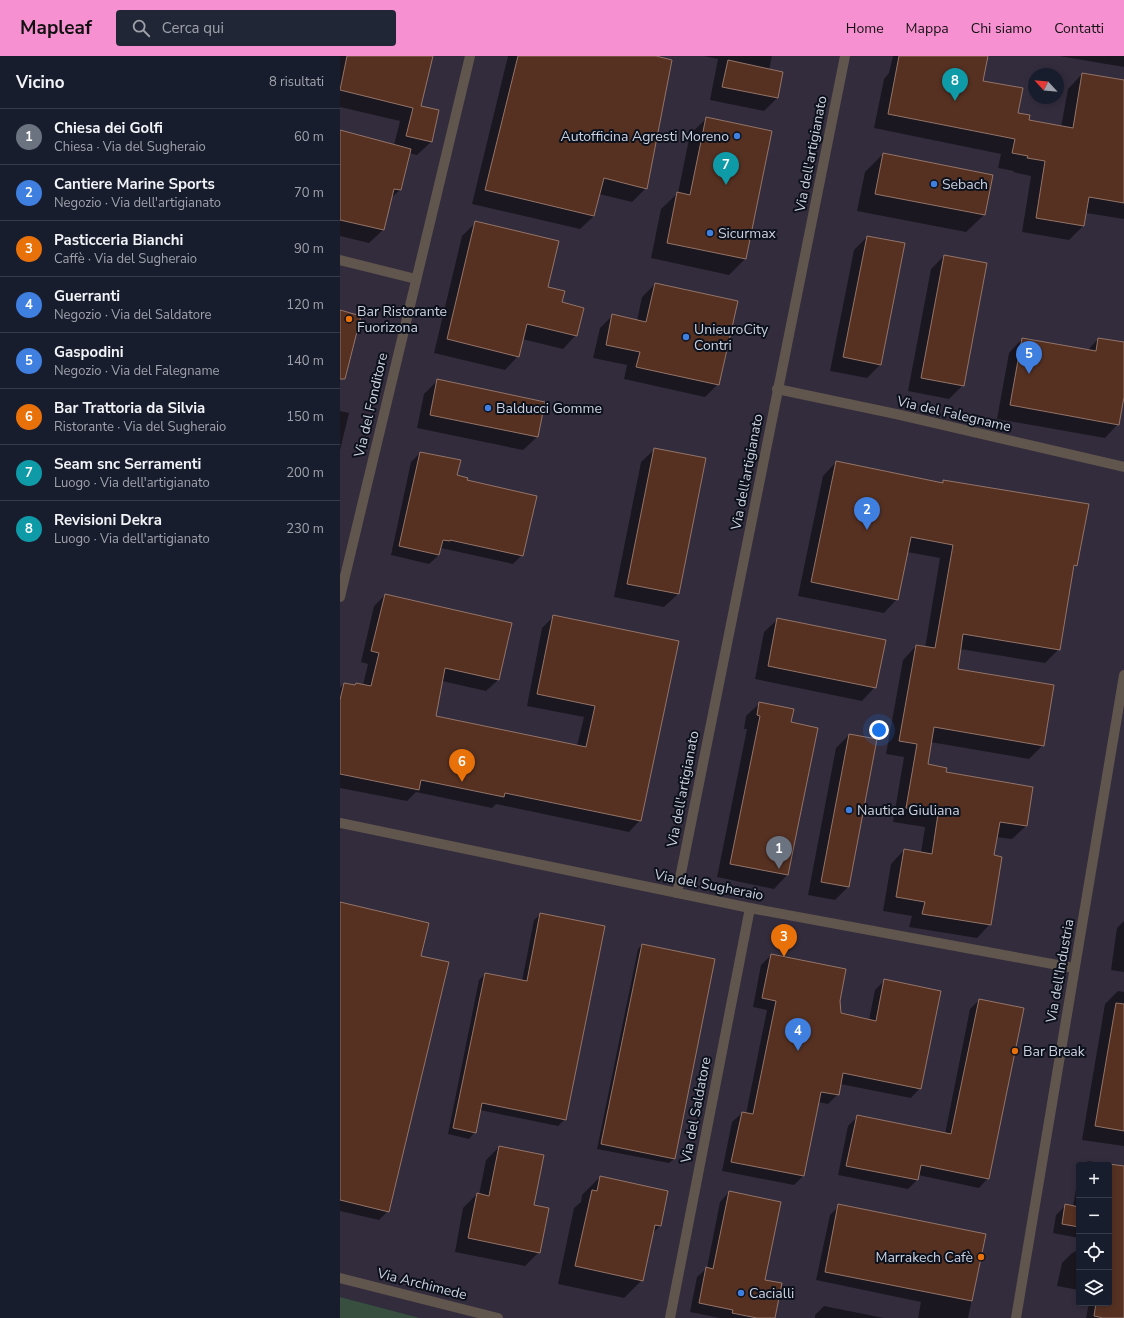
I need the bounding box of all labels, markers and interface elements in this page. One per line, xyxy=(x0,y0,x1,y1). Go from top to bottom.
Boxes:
search box xyxy=(116,10,396,46)
text: Mapleaf xyxy=(20,15,92,41)
icon: search xyxy=(130,17,152,39)
text: Cerca qui xyxy=(162,18,224,38)
text: Home xyxy=(846,19,884,38)
text: Mappa xyxy=(906,19,949,38)
text: Chi siamo xyxy=(971,19,1032,38)
text: Contatti xyxy=(1054,19,1104,38)
pin: 8 xyxy=(942,68,968,101)
north arrow xyxy=(1028,68,1064,104)
text: Vicino xyxy=(16,71,65,94)
text: 8 risultati xyxy=(269,73,324,91)
street label: Via dell'artigianato xyxy=(790,94,832,215)
text: Chiesa dei Golfi xyxy=(54,118,163,138)
place label: Autofficina Agresti Moreno xyxy=(560,127,729,146)
text: 1 xyxy=(25,128,33,146)
text: 60 m xyxy=(294,128,324,146)
marker: Autofficina Agresti Moreno xyxy=(732,131,742,141)
text: Chiesa · Via del Sugheraio xyxy=(54,138,206,156)
pin: 7 xyxy=(713,152,739,185)
text: Cantiere Marine Sports xyxy=(54,174,215,194)
place label: Sebach xyxy=(942,175,988,194)
marker: Sebach xyxy=(929,179,939,189)
text: 2 xyxy=(25,184,33,202)
text: 70 m xyxy=(294,184,324,202)
text: Negozio · Via dell'artigianato xyxy=(54,194,221,212)
place label: Sicurmax xyxy=(718,224,777,243)
marker: Sicurmax xyxy=(705,228,715,238)
text: Pasticceria Bianchi xyxy=(54,230,183,250)
text: 3 xyxy=(25,240,33,258)
text: 90 m xyxy=(294,240,324,258)
text: Caffè · Via del Sugheraio xyxy=(54,250,197,268)
text: Guerranti xyxy=(54,286,120,306)
text: 4 xyxy=(25,296,33,314)
text: 120 m xyxy=(286,296,324,314)
place label: Bar Ristorante Fuorizona xyxy=(357,302,447,337)
text: Negozio · Via del Saldatore xyxy=(54,306,211,324)
marker: Bar Ristorante Fuorizona xyxy=(344,314,354,324)
place label: UnieuroCity Contri xyxy=(694,320,769,355)
marker: UnieuroCity Contri xyxy=(681,332,691,342)
pin: 5 xyxy=(1016,341,1042,374)
text: Gaspodini xyxy=(54,342,124,362)
street label: Via del Fonditore xyxy=(350,351,392,460)
text: 5 xyxy=(25,352,33,370)
text: 140 m xyxy=(286,352,324,370)
text: Negozio · Via del Falegname xyxy=(54,362,220,380)
street label: Via del Falegname xyxy=(894,391,1013,436)
text: Bar Trattoria da Silvia xyxy=(54,398,205,418)
place label: Balducci Gomme xyxy=(496,399,602,418)
marker: Balducci Gomme xyxy=(483,403,493,413)
text: 6 xyxy=(25,408,33,426)
text: 150 m xyxy=(286,408,324,426)
street label: Via dell'artigianato xyxy=(726,412,768,533)
text: Ristorante · Via del Sugheraio xyxy=(54,418,226,436)
text: Seam snc Serramenti xyxy=(54,454,201,474)
text: 7 xyxy=(25,464,33,482)
text: 200 m xyxy=(286,464,324,482)
text: Luogo · Via dell'artigianato xyxy=(54,474,210,492)
pin: 2 xyxy=(854,497,880,530)
text: Revisioni Dekra xyxy=(54,510,162,530)
text: 8 xyxy=(25,520,33,538)
text: 230 m xyxy=(286,520,324,538)
text: Luogo · Via dell'artigianato xyxy=(54,530,210,548)
your location xyxy=(869,720,889,740)
street label: Via dell'artigianato xyxy=(662,729,704,850)
pin: 6 xyxy=(449,749,475,782)
place label: Nautica Giuliana xyxy=(857,801,960,820)
marker: Nautica Giuliana xyxy=(844,805,854,815)
pin: 1 xyxy=(766,836,792,869)
street label: Via del Sugheraio xyxy=(652,865,765,905)
street label: Via dell'Industria xyxy=(1041,918,1078,1025)
pin: 3 xyxy=(771,924,797,957)
pin: 4 xyxy=(785,1018,811,1051)
place label: Bar Break xyxy=(1023,1042,1086,1061)
marker: Bar Break xyxy=(1010,1046,1020,1056)
street label: Via del Saldatore xyxy=(676,1055,716,1166)
map controls xyxy=(1076,1162,1112,1306)
button: + xyxy=(1076,1162,1112,1198)
button: − xyxy=(1076,1198,1112,1234)
button: locate xyxy=(1076,1234,1112,1270)
place label: Marrakech Cafè xyxy=(875,1248,973,1267)
marker: Marrakech Cafè xyxy=(976,1252,986,1262)
street label: Via Archimede xyxy=(374,1263,469,1304)
button: layers xyxy=(1076,1270,1112,1306)
place label: Cacialli xyxy=(749,1284,794,1303)
marker: Cacialli xyxy=(736,1288,746,1298)

